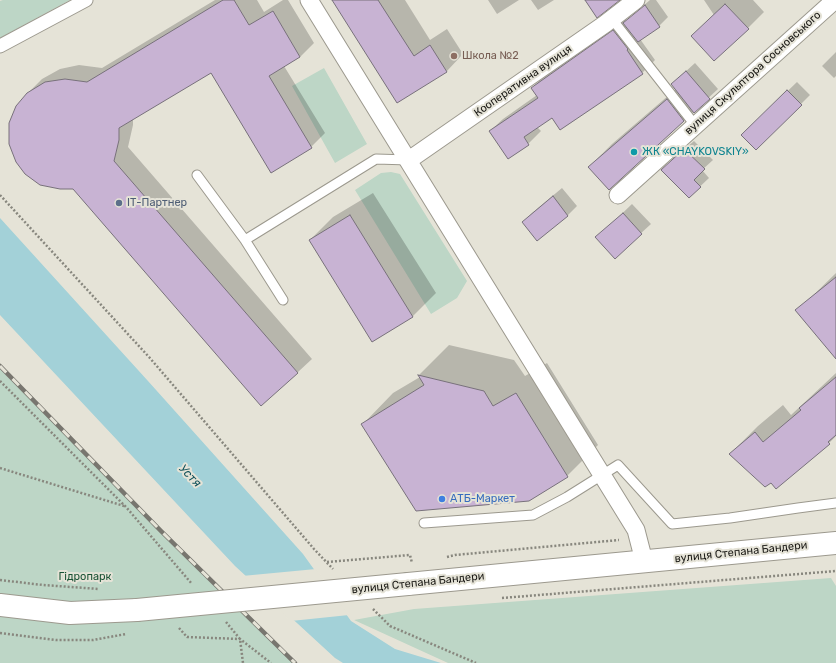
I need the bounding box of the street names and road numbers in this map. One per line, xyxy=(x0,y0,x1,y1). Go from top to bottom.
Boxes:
street label: вулиця Скульптора Сосновського xyxy=(682,8,824,138)
street label: Кооперативна вулиця xyxy=(472,42,574,120)
street label: вулиця Степана Бандери xyxy=(674,538,808,566)
street label: вулиця Степана Бандери xyxy=(351,569,485,597)

